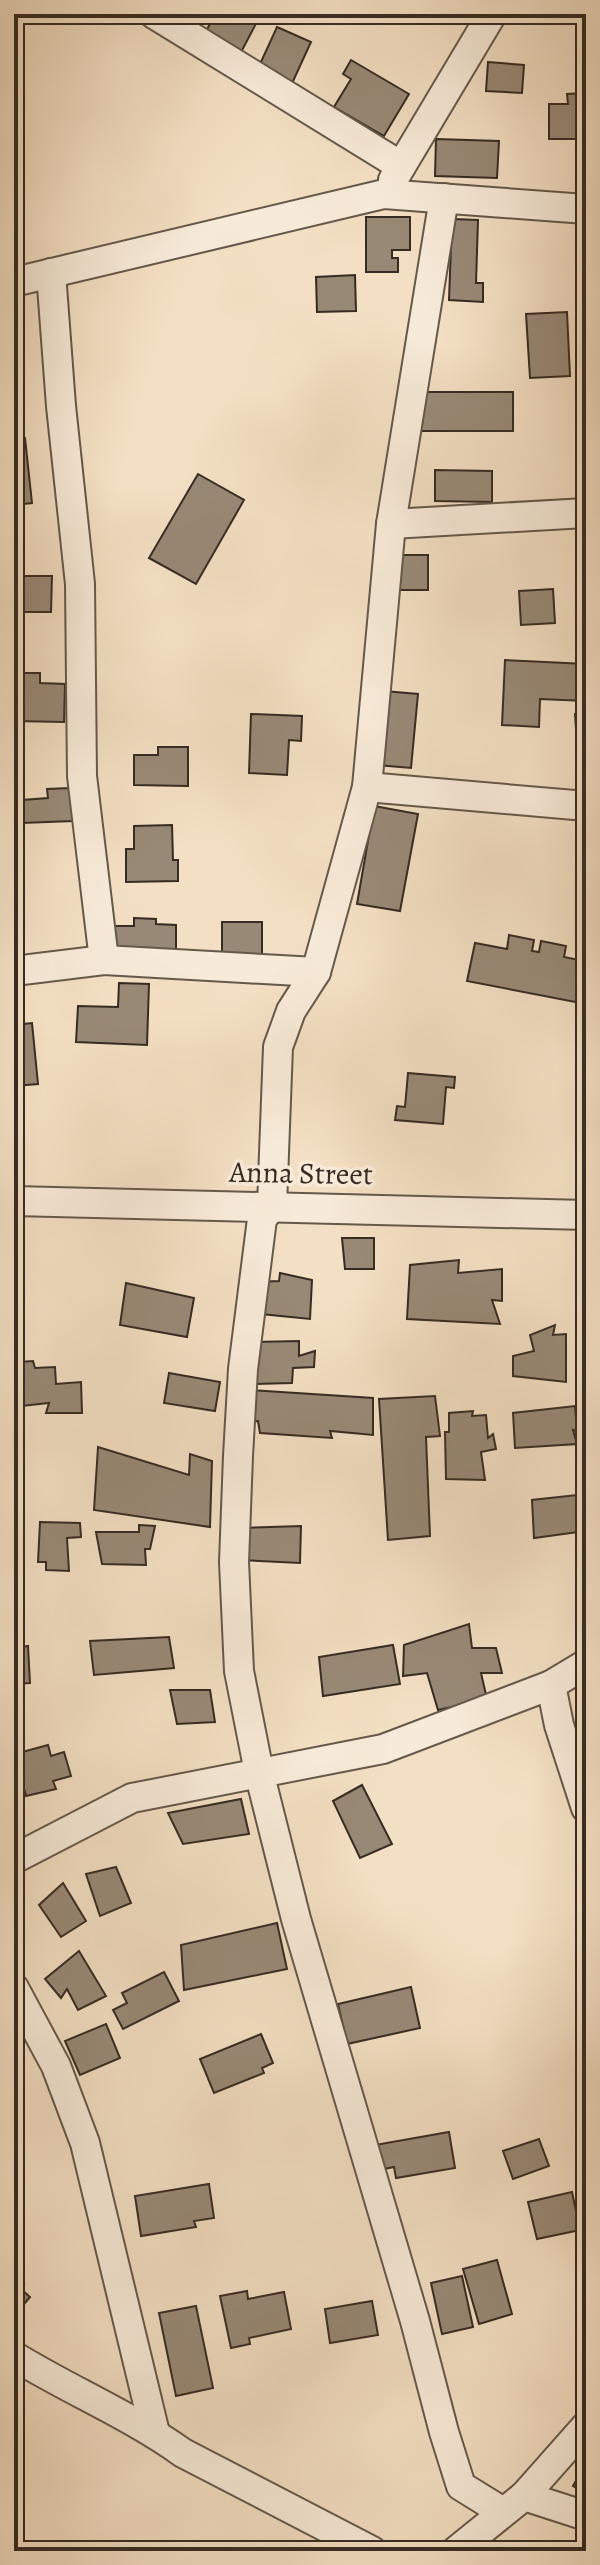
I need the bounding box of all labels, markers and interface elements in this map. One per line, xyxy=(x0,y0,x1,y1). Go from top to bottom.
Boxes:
street label: Anna Street xyxy=(228,1152,373,1194)

